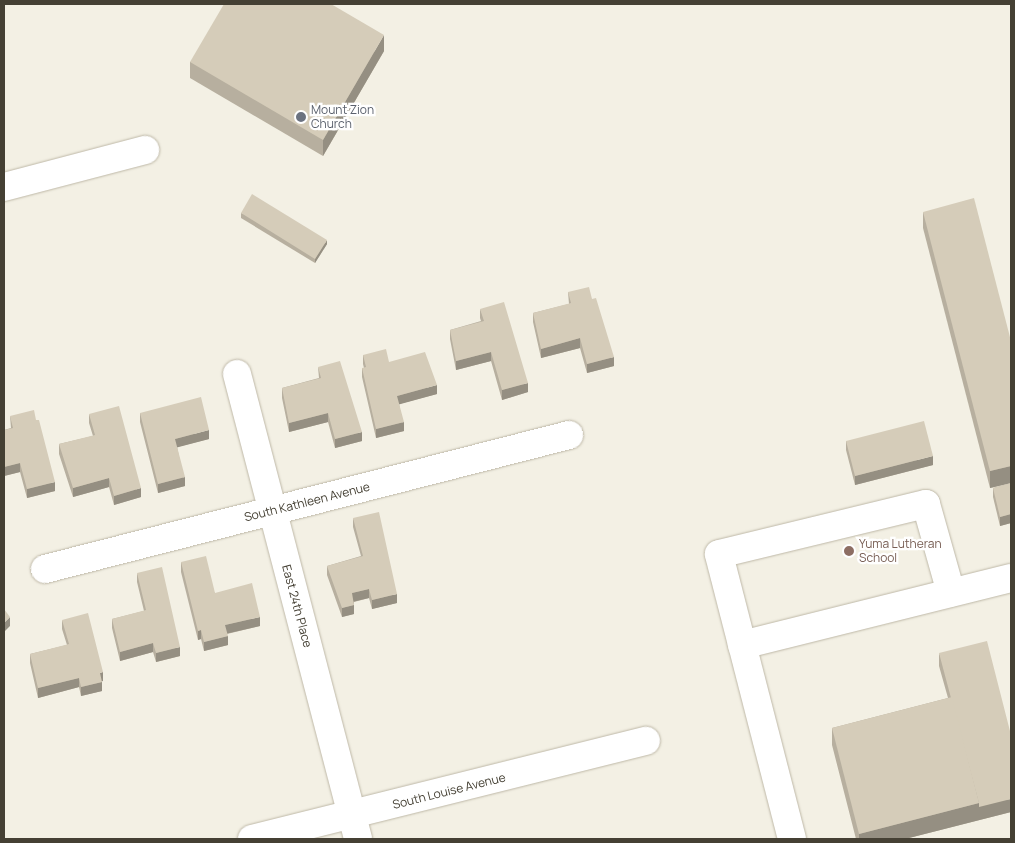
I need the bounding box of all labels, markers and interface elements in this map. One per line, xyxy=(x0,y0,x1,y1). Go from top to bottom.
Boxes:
place label: Mount Zion Church xyxy=(311,103,374,131)
marker: Mount Zion Church xyxy=(295,111,307,123)
street label: South Kathleen Avenue xyxy=(243,479,371,525)
place label: Yuma Lutheran School xyxy=(859,537,942,565)
marker: Yuma Lutheran School xyxy=(843,545,855,557)
street label: East 24th Place xyxy=(279,563,315,649)
street label: South Louise Avenue xyxy=(391,770,507,812)

